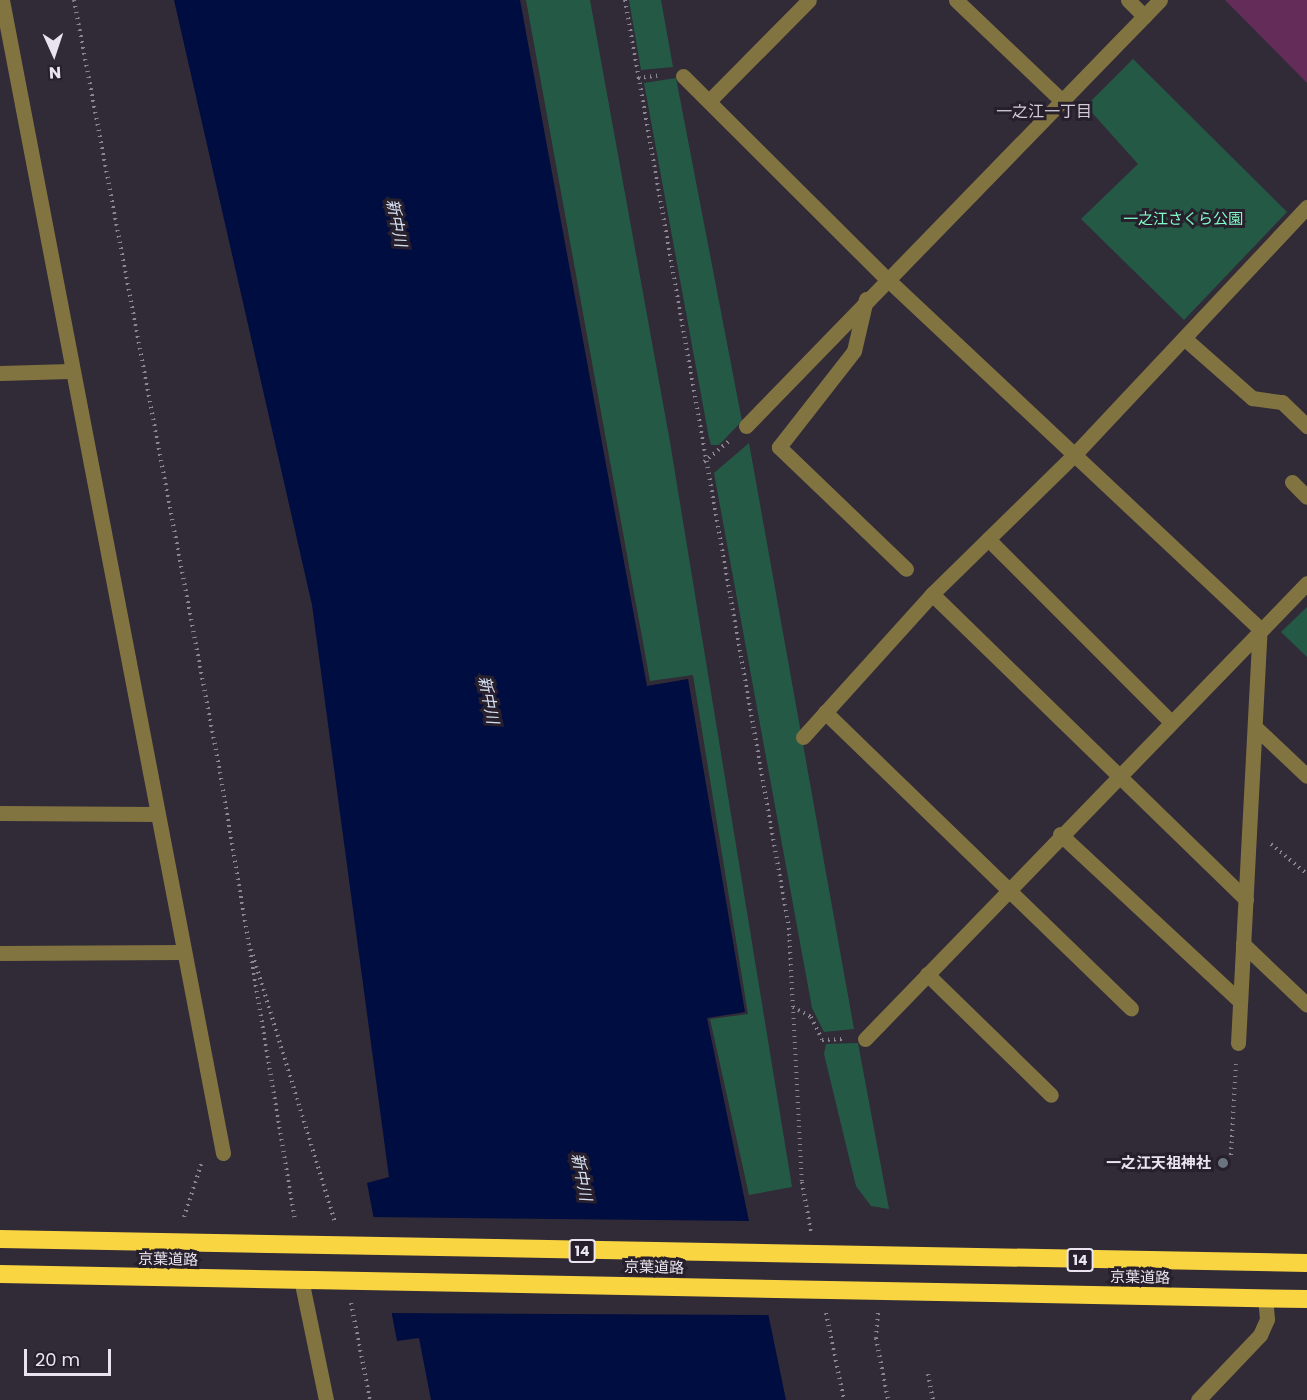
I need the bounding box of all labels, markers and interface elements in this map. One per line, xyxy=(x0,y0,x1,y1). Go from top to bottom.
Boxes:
north arrow xyxy=(24,24,84,84)
text: N xyxy=(48,61,62,84)
district label: 一之江一丁目 xyxy=(996,102,1092,122)
water label: 新中川 xyxy=(382,198,410,248)
park label: 一之江さくら公園 xyxy=(1123,210,1243,228)
water label: 新中川 xyxy=(474,675,502,725)
water label: 新中川 xyxy=(567,1152,595,1202)
place label: 一之江天祖神社 xyxy=(1106,1154,1211,1172)
marker: 一之江天祖神社 xyxy=(1216,1156,1230,1170)
road number: 14 xyxy=(568,1240,596,1262)
street label: 京葉道路 xyxy=(138,1249,198,1269)
road number: 14 xyxy=(1066,1249,1094,1271)
street label: 京葉道路 xyxy=(624,1257,684,1277)
street label: 京葉道路 xyxy=(1110,1267,1170,1287)
scale bar xyxy=(27,1337,114,1375)
text: 20 m xyxy=(35,1347,80,1372)

